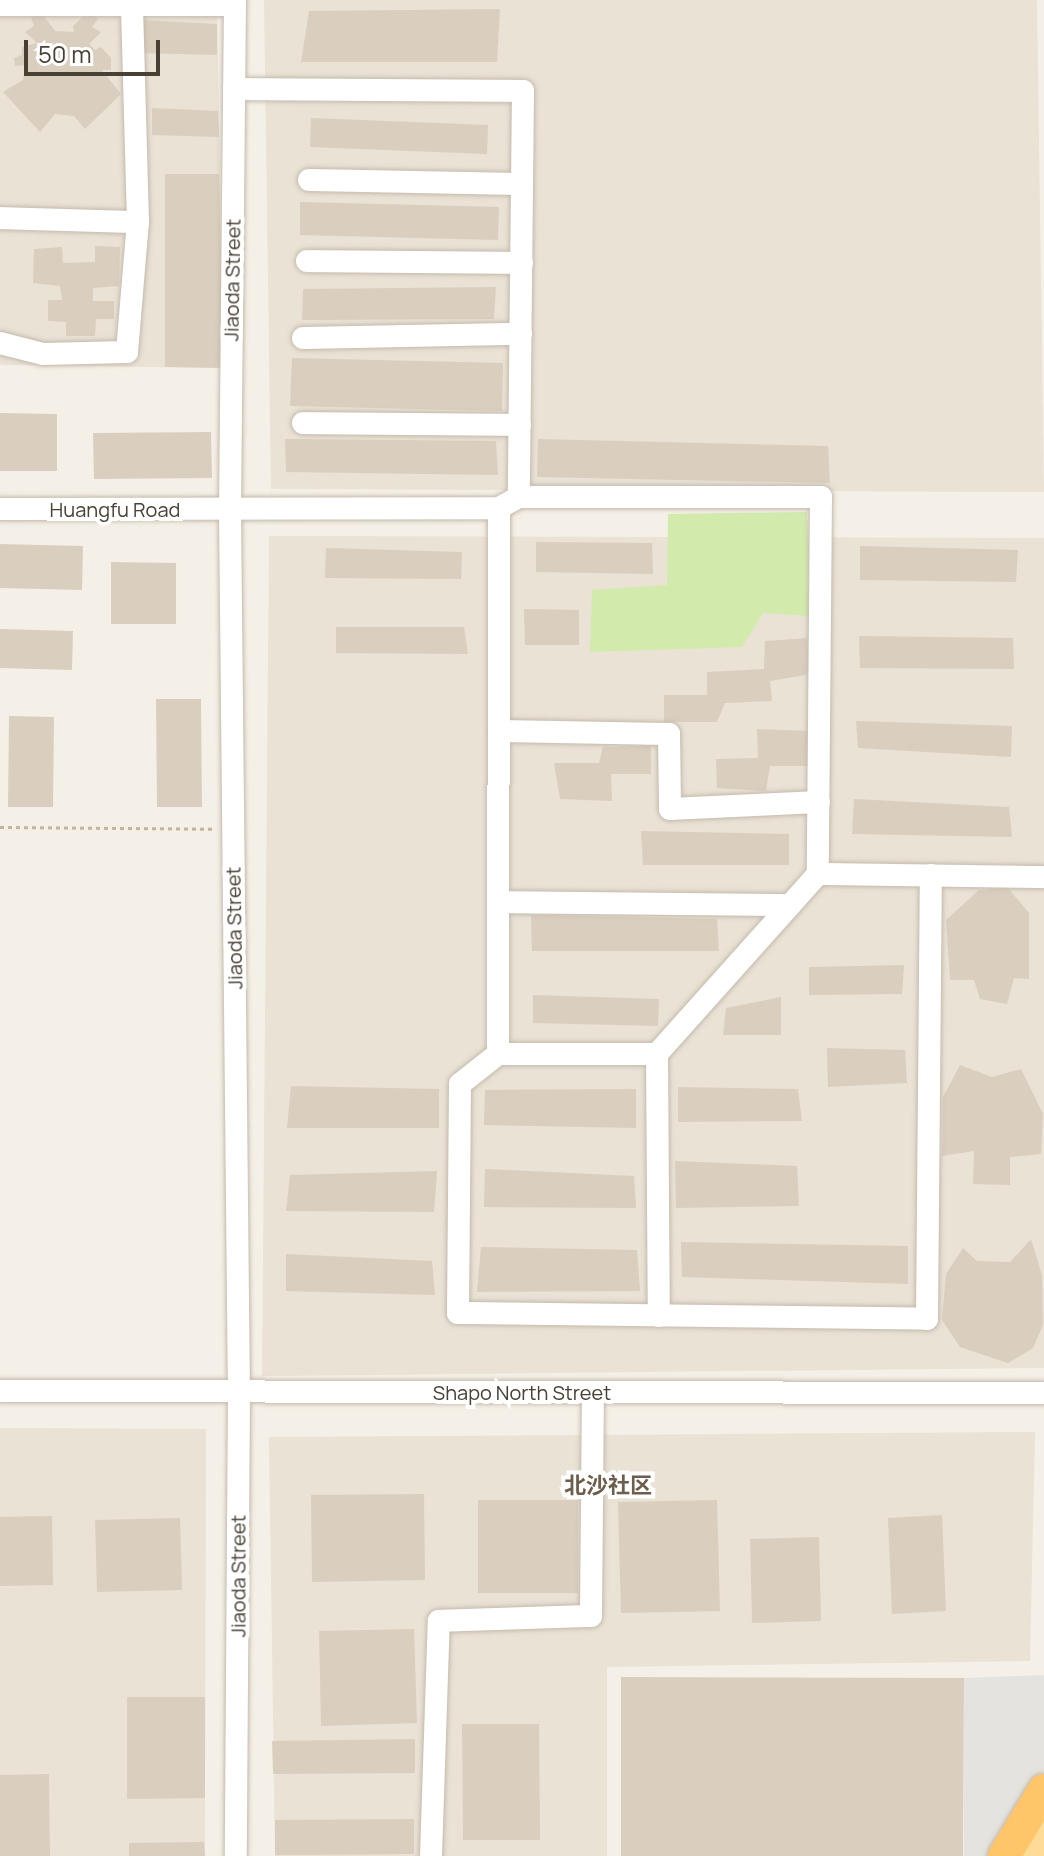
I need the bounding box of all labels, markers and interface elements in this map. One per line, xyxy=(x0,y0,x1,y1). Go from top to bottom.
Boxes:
scale bar xyxy=(28,24,164,74)
text: 50 m xyxy=(38,37,92,70)
street label: Jiaoda Street xyxy=(219,219,245,341)
street label: Huangfu Road xyxy=(50,497,180,521)
street label: Jiaoda Street xyxy=(221,867,247,989)
street label: Shapo North Street xyxy=(433,1380,611,1404)
district label: 北沙社区 xyxy=(564,1473,652,1499)
street label: Jiaoda Street xyxy=(226,1515,250,1637)

